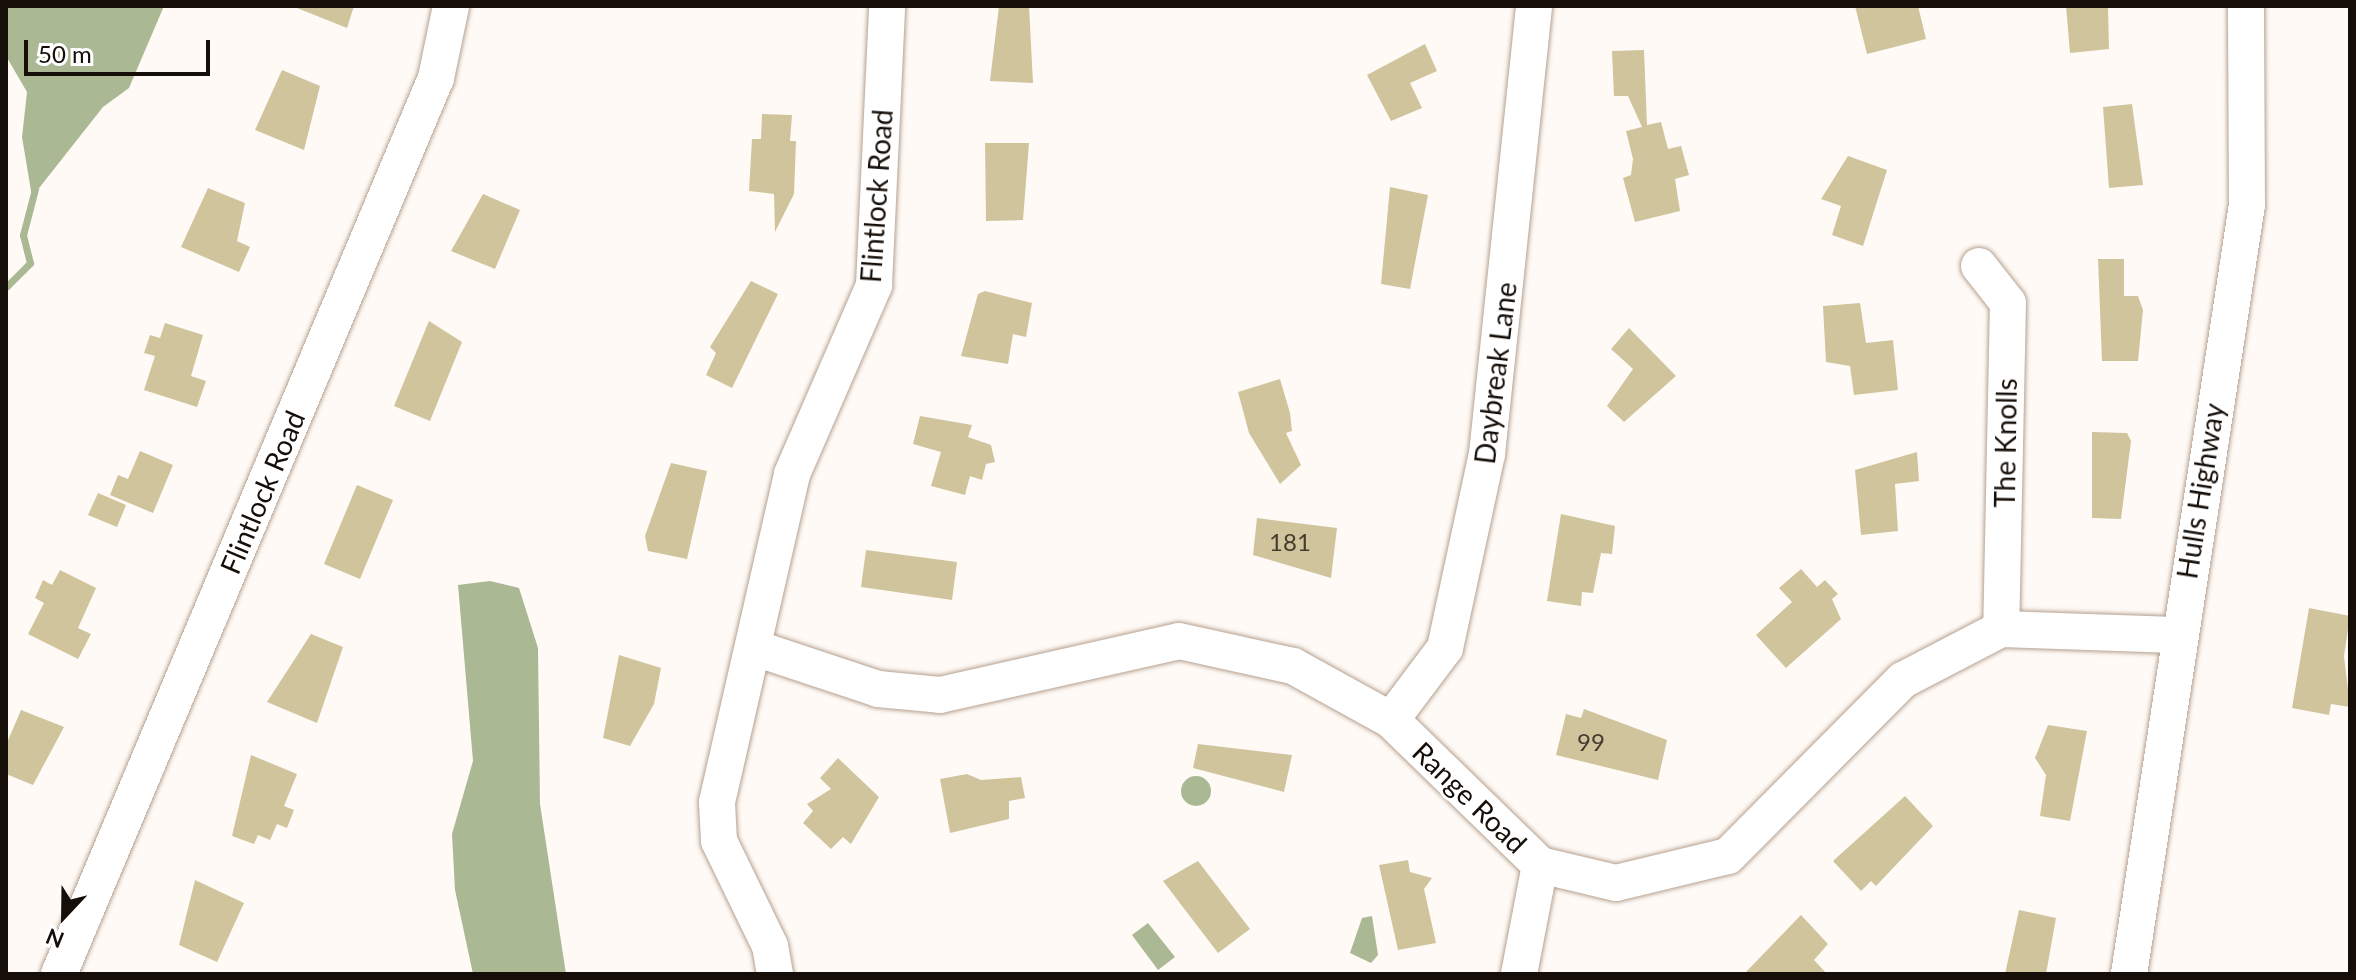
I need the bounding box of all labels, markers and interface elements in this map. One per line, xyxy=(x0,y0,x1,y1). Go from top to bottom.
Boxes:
scale bar xyxy=(28,24,214,74)
text: 50 m xyxy=(38,39,92,68)
street label: Flintlock Road xyxy=(853,108,899,284)
street label: Daybreak Lane xyxy=(1467,280,1523,466)
street label: The Knolls xyxy=(1987,378,2023,508)
street label: Hulls Highway xyxy=(2170,401,2230,581)
street label: Flintlock Road xyxy=(213,405,311,579)
house number: 181 xyxy=(1269,528,1311,556)
house number: 99 xyxy=(1577,728,1605,756)
street label: Range Road xyxy=(1406,734,1534,860)
north arrow xyxy=(24,876,104,956)
text: N xyxy=(42,923,68,954)

